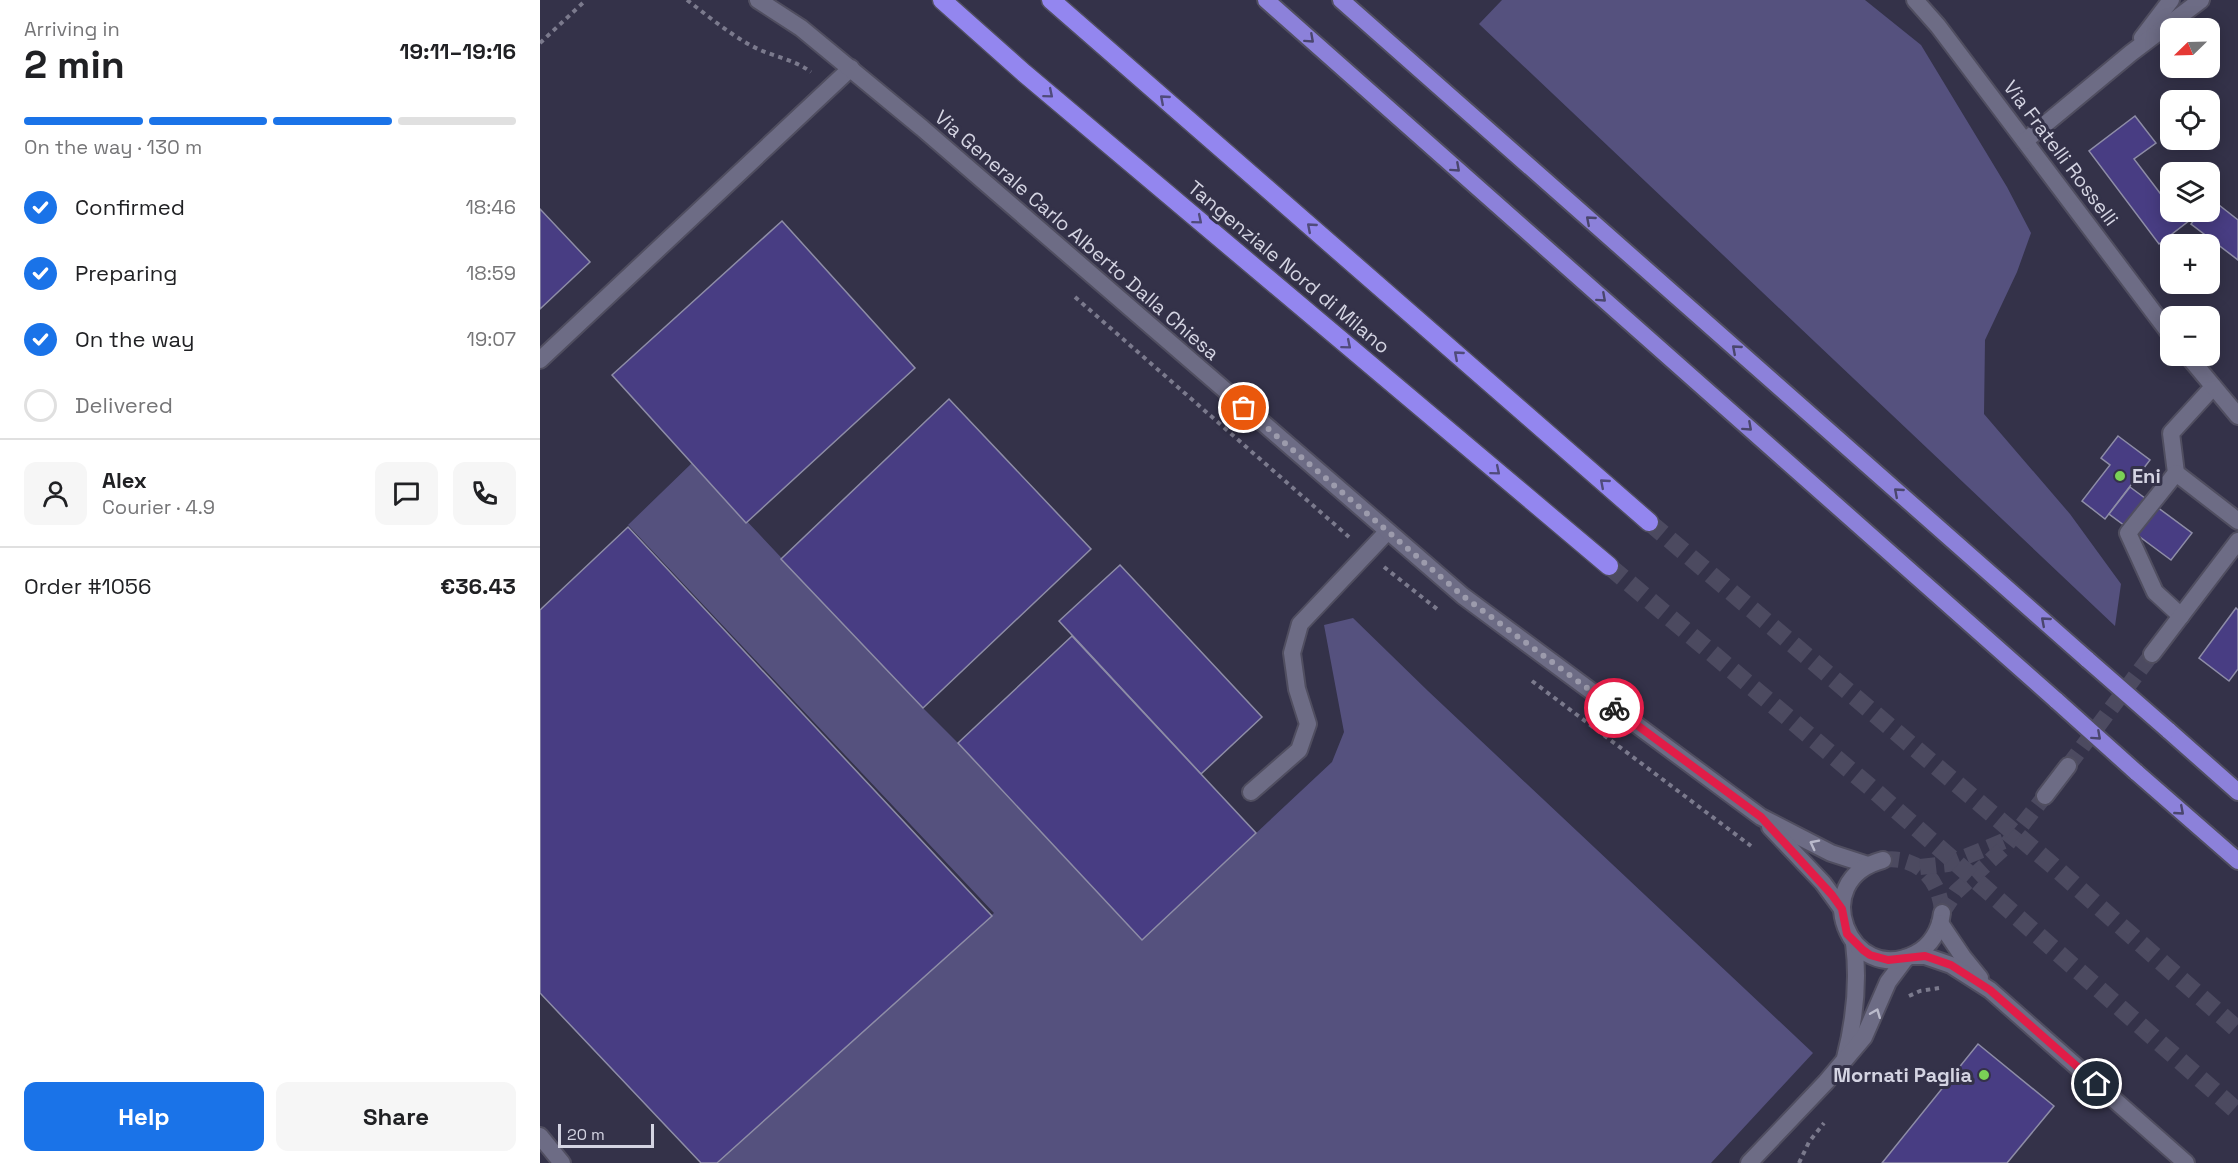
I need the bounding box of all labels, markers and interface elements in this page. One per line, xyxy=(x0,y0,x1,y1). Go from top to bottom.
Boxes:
text: Arriving in xyxy=(24,16,120,42)
north arrow xyxy=(2160,18,2220,78)
map controls xyxy=(2160,18,2220,366)
one-way arrow xyxy=(1303,32,1314,43)
text: 19:11–19:16 xyxy=(400,37,516,65)
text: 2 min xyxy=(24,40,125,89)
street label: Via Fratelli Rosselli xyxy=(1998,75,2124,231)
one-way arrow xyxy=(1042,87,1053,98)
button: locate xyxy=(2160,90,2220,150)
one-way arrow xyxy=(1160,95,1171,106)
street label: Via Generale Carlo Alberto Dalla Chiesa xyxy=(929,104,1225,366)
text: On the way · 130 m xyxy=(24,134,202,160)
one-way arrow xyxy=(1449,161,1460,172)
button: layers xyxy=(2160,162,2220,222)
street label: Tangenziale Nord di Milano xyxy=(1182,175,1396,359)
icon: check xyxy=(24,191,57,224)
text: Confirmed xyxy=(75,193,185,221)
text: 18:46 xyxy=(465,194,516,220)
one-way arrow xyxy=(1191,212,1202,223)
one-way arrow xyxy=(1586,216,1597,227)
one-way arrow xyxy=(1307,223,1318,234)
button: + xyxy=(2160,234,2220,294)
icon: check xyxy=(24,257,57,290)
text: Preparing xyxy=(75,259,177,287)
text: 18:59 xyxy=(466,260,516,286)
one-way arrow xyxy=(1595,290,1606,301)
button: − xyxy=(2160,306,2220,366)
icon: check xyxy=(24,323,57,356)
text: On the way xyxy=(75,325,194,353)
text: 19:07 xyxy=(467,326,516,352)
one-way arrow xyxy=(1340,338,1351,349)
one-way arrow xyxy=(1733,345,1743,356)
one-way arrow xyxy=(1454,351,1465,362)
pin xyxy=(1218,382,1269,433)
text: Delivered xyxy=(75,391,173,419)
icon: bag xyxy=(1227,391,1260,424)
one-way arrow xyxy=(1741,420,1752,431)
button: person xyxy=(24,462,87,525)
button: chat xyxy=(375,462,438,525)
button: phone xyxy=(453,462,516,525)
place label: Eni xyxy=(2132,463,2161,489)
one-way arrow xyxy=(1489,464,1500,475)
text: Alex xyxy=(102,466,147,494)
marker: Eni xyxy=(2113,469,2127,483)
one-way arrow xyxy=(1600,480,1611,491)
one-way arrow xyxy=(1894,488,1905,499)
text: Courier · 4.9 xyxy=(102,494,215,520)
text: Order #1056 xyxy=(24,572,152,600)
text: €36.43 xyxy=(440,572,516,600)
one-way arrow xyxy=(2041,617,2051,628)
courier xyxy=(1584,678,1644,738)
icon: bike xyxy=(1598,692,1631,725)
one-way arrow xyxy=(2090,729,2100,740)
one-way arrow xyxy=(2174,804,2184,815)
one-way arrow xyxy=(1809,840,1820,851)
one-way arrow xyxy=(1869,1009,1881,1020)
pin xyxy=(2071,1058,2122,1109)
place label: Mornati Paglia xyxy=(1833,1062,1972,1088)
icon: home xyxy=(2080,1067,2113,1100)
marker: Mornati Paglia xyxy=(1977,1068,1991,1082)
button: Help xyxy=(24,1082,264,1151)
button: Share xyxy=(276,1082,516,1151)
scale bar xyxy=(558,1121,654,1148)
text: 20 m xyxy=(567,1124,605,1145)

